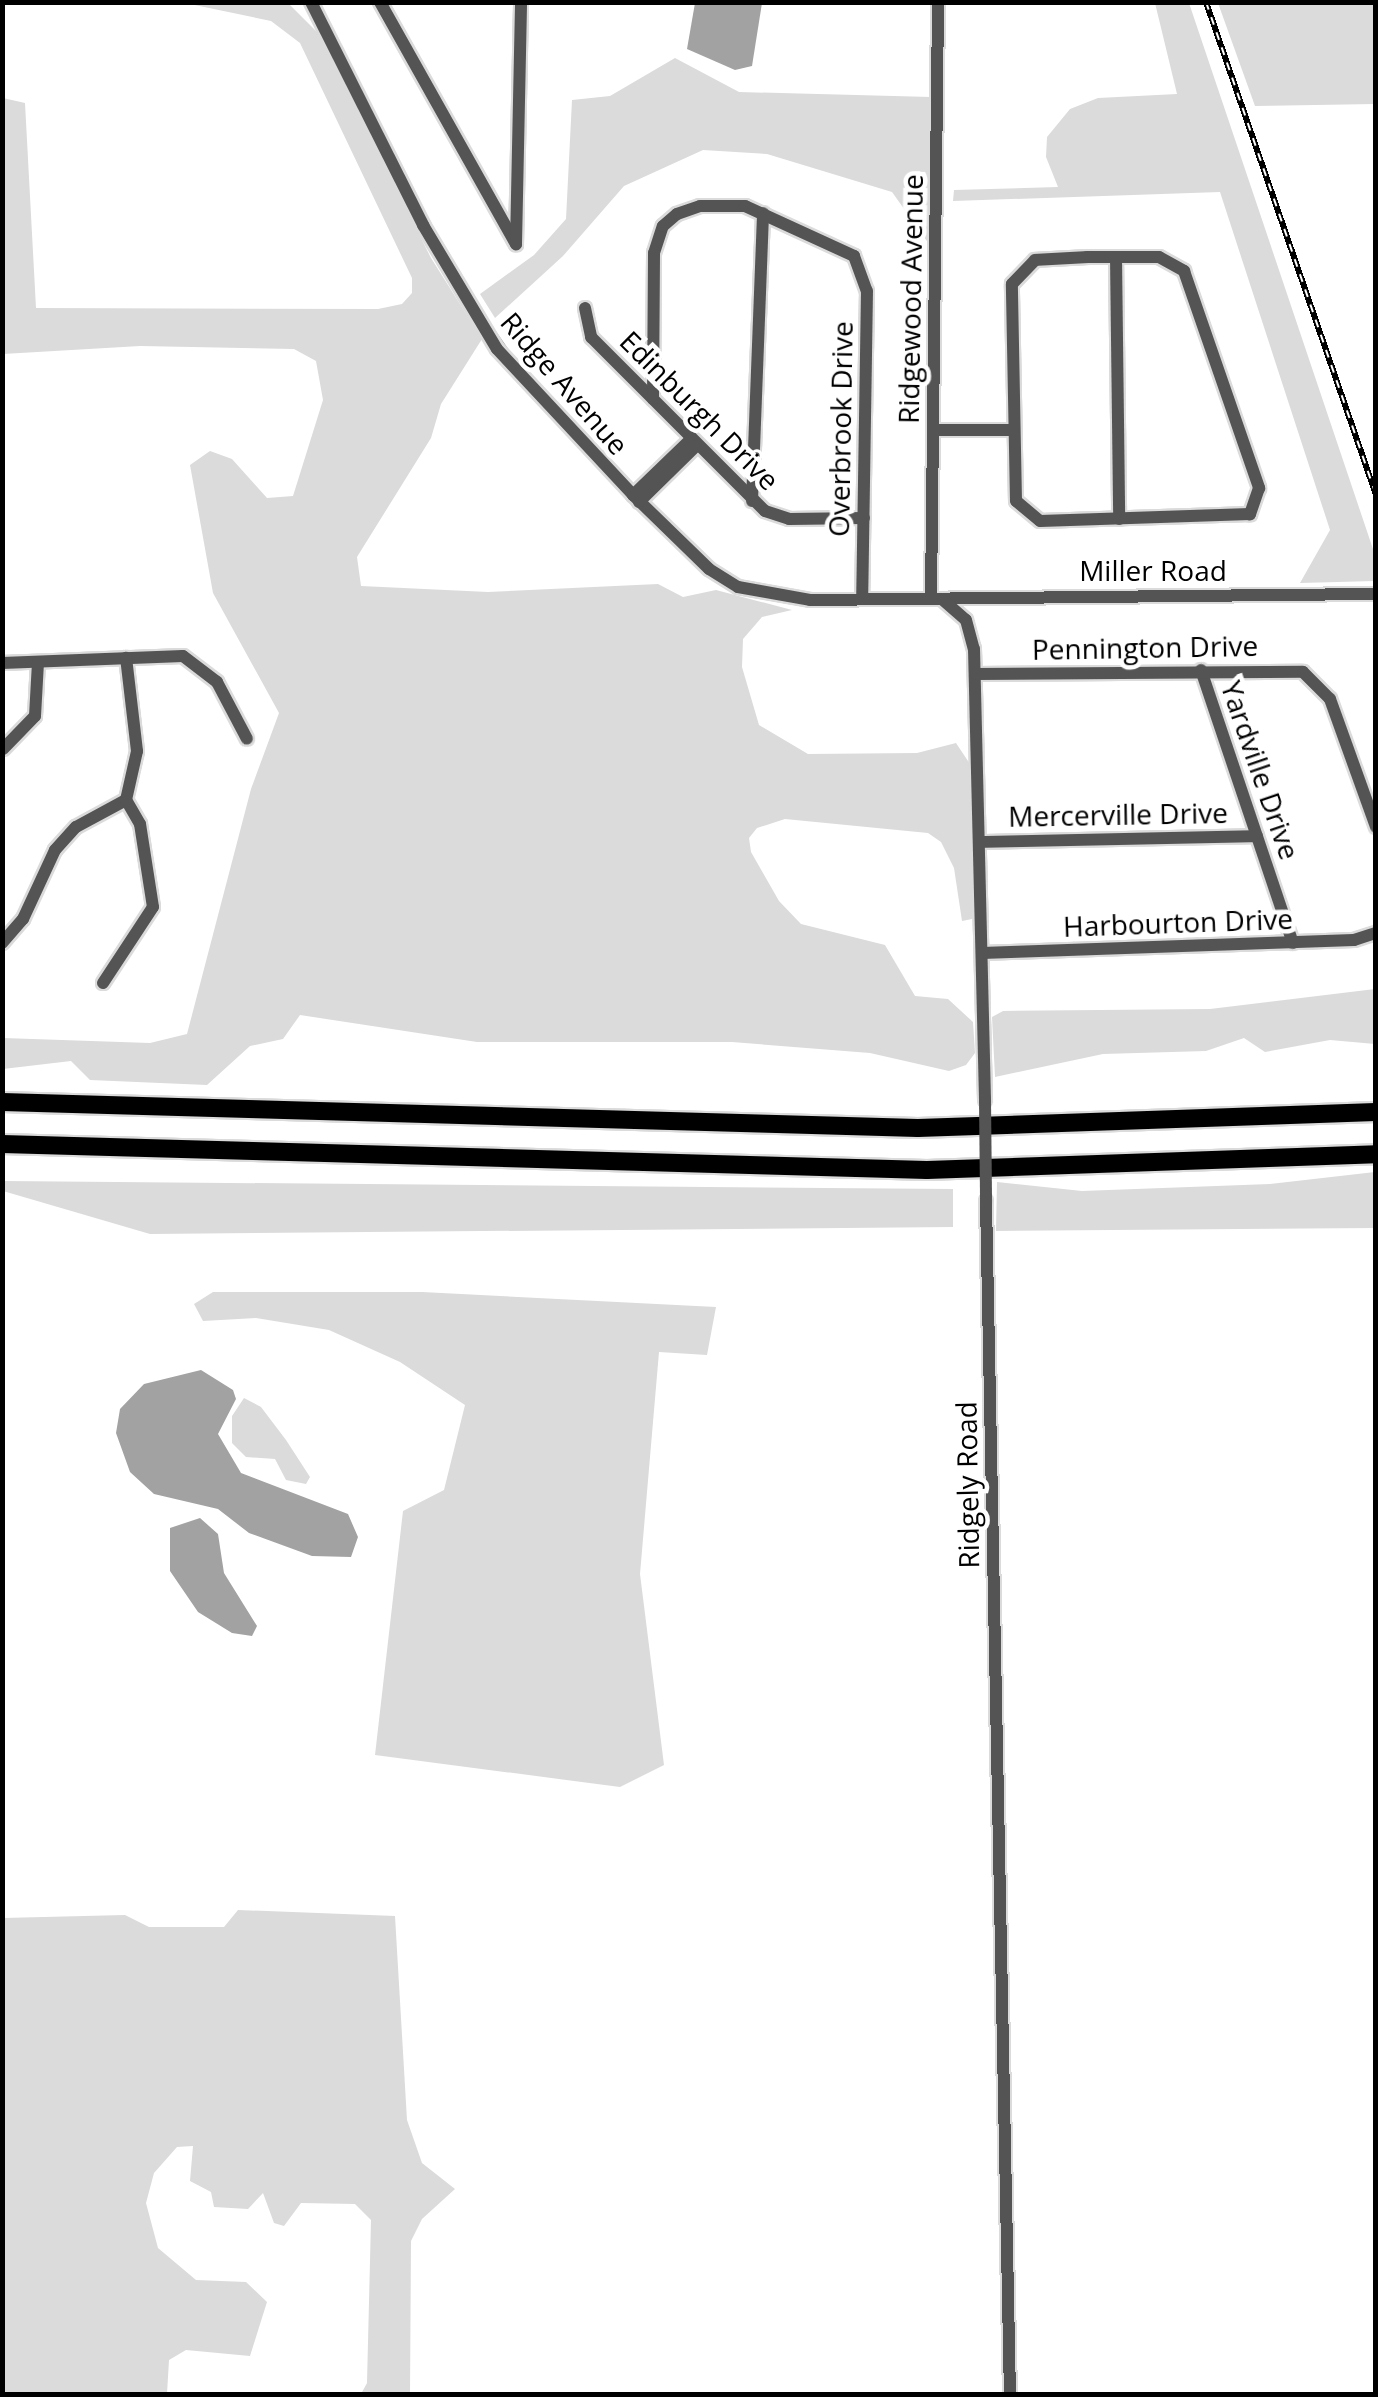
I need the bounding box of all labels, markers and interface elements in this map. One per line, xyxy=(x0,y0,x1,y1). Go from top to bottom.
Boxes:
street label: Ridgewood Avenue xyxy=(891,174,929,424)
street label: Ridge Avenue xyxy=(494,305,636,461)
street label: Overbrook Drive xyxy=(821,321,859,537)
street label: Edinburgh Drive xyxy=(614,324,786,496)
street label: Miller Road xyxy=(1079,553,1227,587)
street label: Pennington Drive xyxy=(1032,628,1258,666)
street label: Yardville Drive xyxy=(1215,676,1307,864)
street label: Mercerville Drive xyxy=(1008,795,1228,833)
street label: Harbourton Drive xyxy=(1062,901,1294,943)
street label: Ridgely Road xyxy=(949,1401,985,1569)

